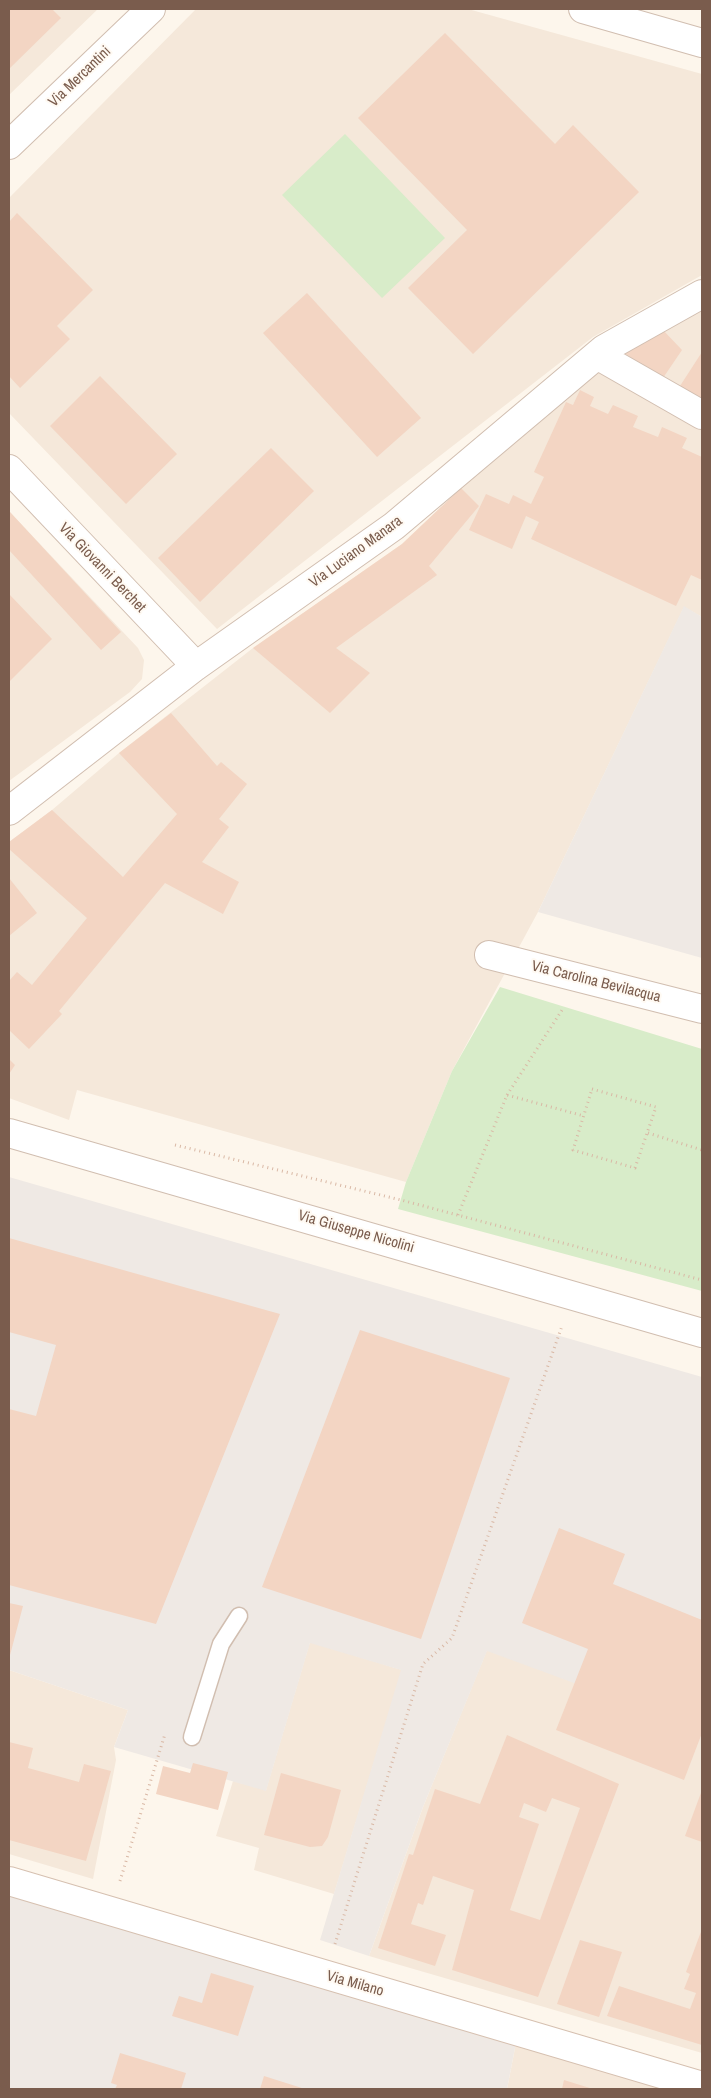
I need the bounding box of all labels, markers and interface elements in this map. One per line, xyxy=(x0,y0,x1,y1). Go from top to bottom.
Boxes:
street label: Via Mercantini xyxy=(45,43,115,111)
street label: Via Luciano Manara xyxy=(306,512,406,592)
street label: Via Giovanni Berchet xyxy=(55,520,149,616)
street label: Via Carolina Bevilacqua xyxy=(530,957,662,1007)
street label: Via Giuseppe Nicolini xyxy=(296,1207,416,1257)
street label: Via Milano xyxy=(324,1967,386,2001)

